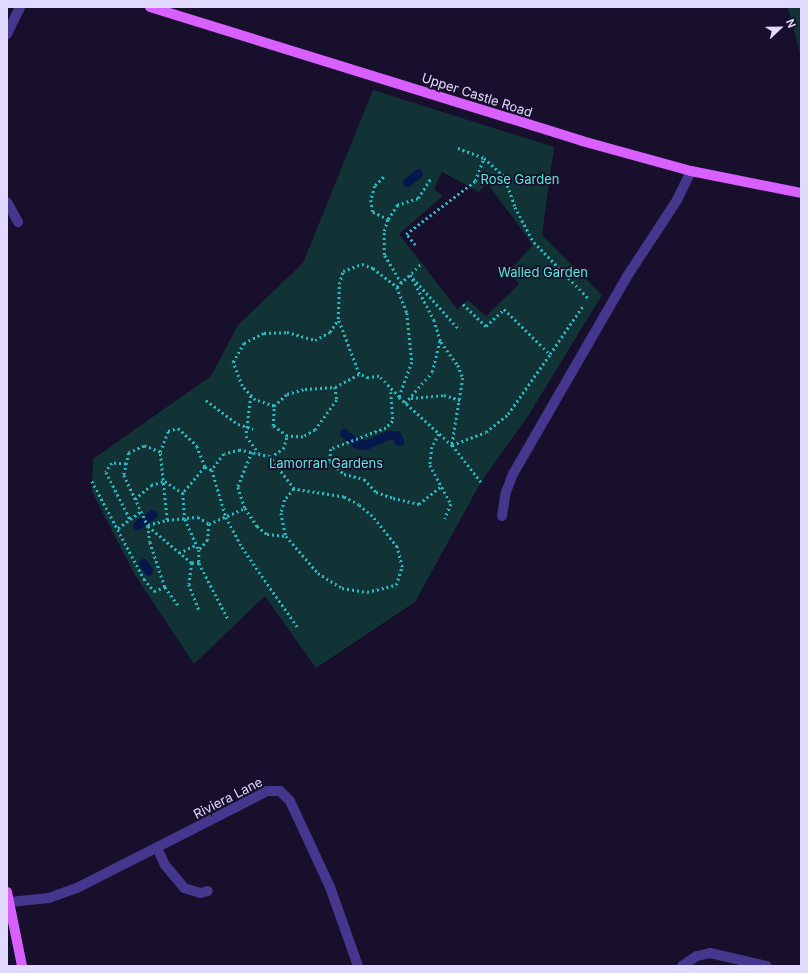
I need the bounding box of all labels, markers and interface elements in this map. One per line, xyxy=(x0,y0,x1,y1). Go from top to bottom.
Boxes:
north arrow xyxy=(760,8,800,48)
text: N xyxy=(783,17,799,30)
street label: Upper Castle Road xyxy=(420,70,534,120)
park label: Rose Garden xyxy=(481,171,559,187)
park label: Walled Garden xyxy=(498,264,588,280)
park label: Lamorran Gardens xyxy=(269,455,383,471)
street label: Riviera Lane xyxy=(191,774,265,822)

